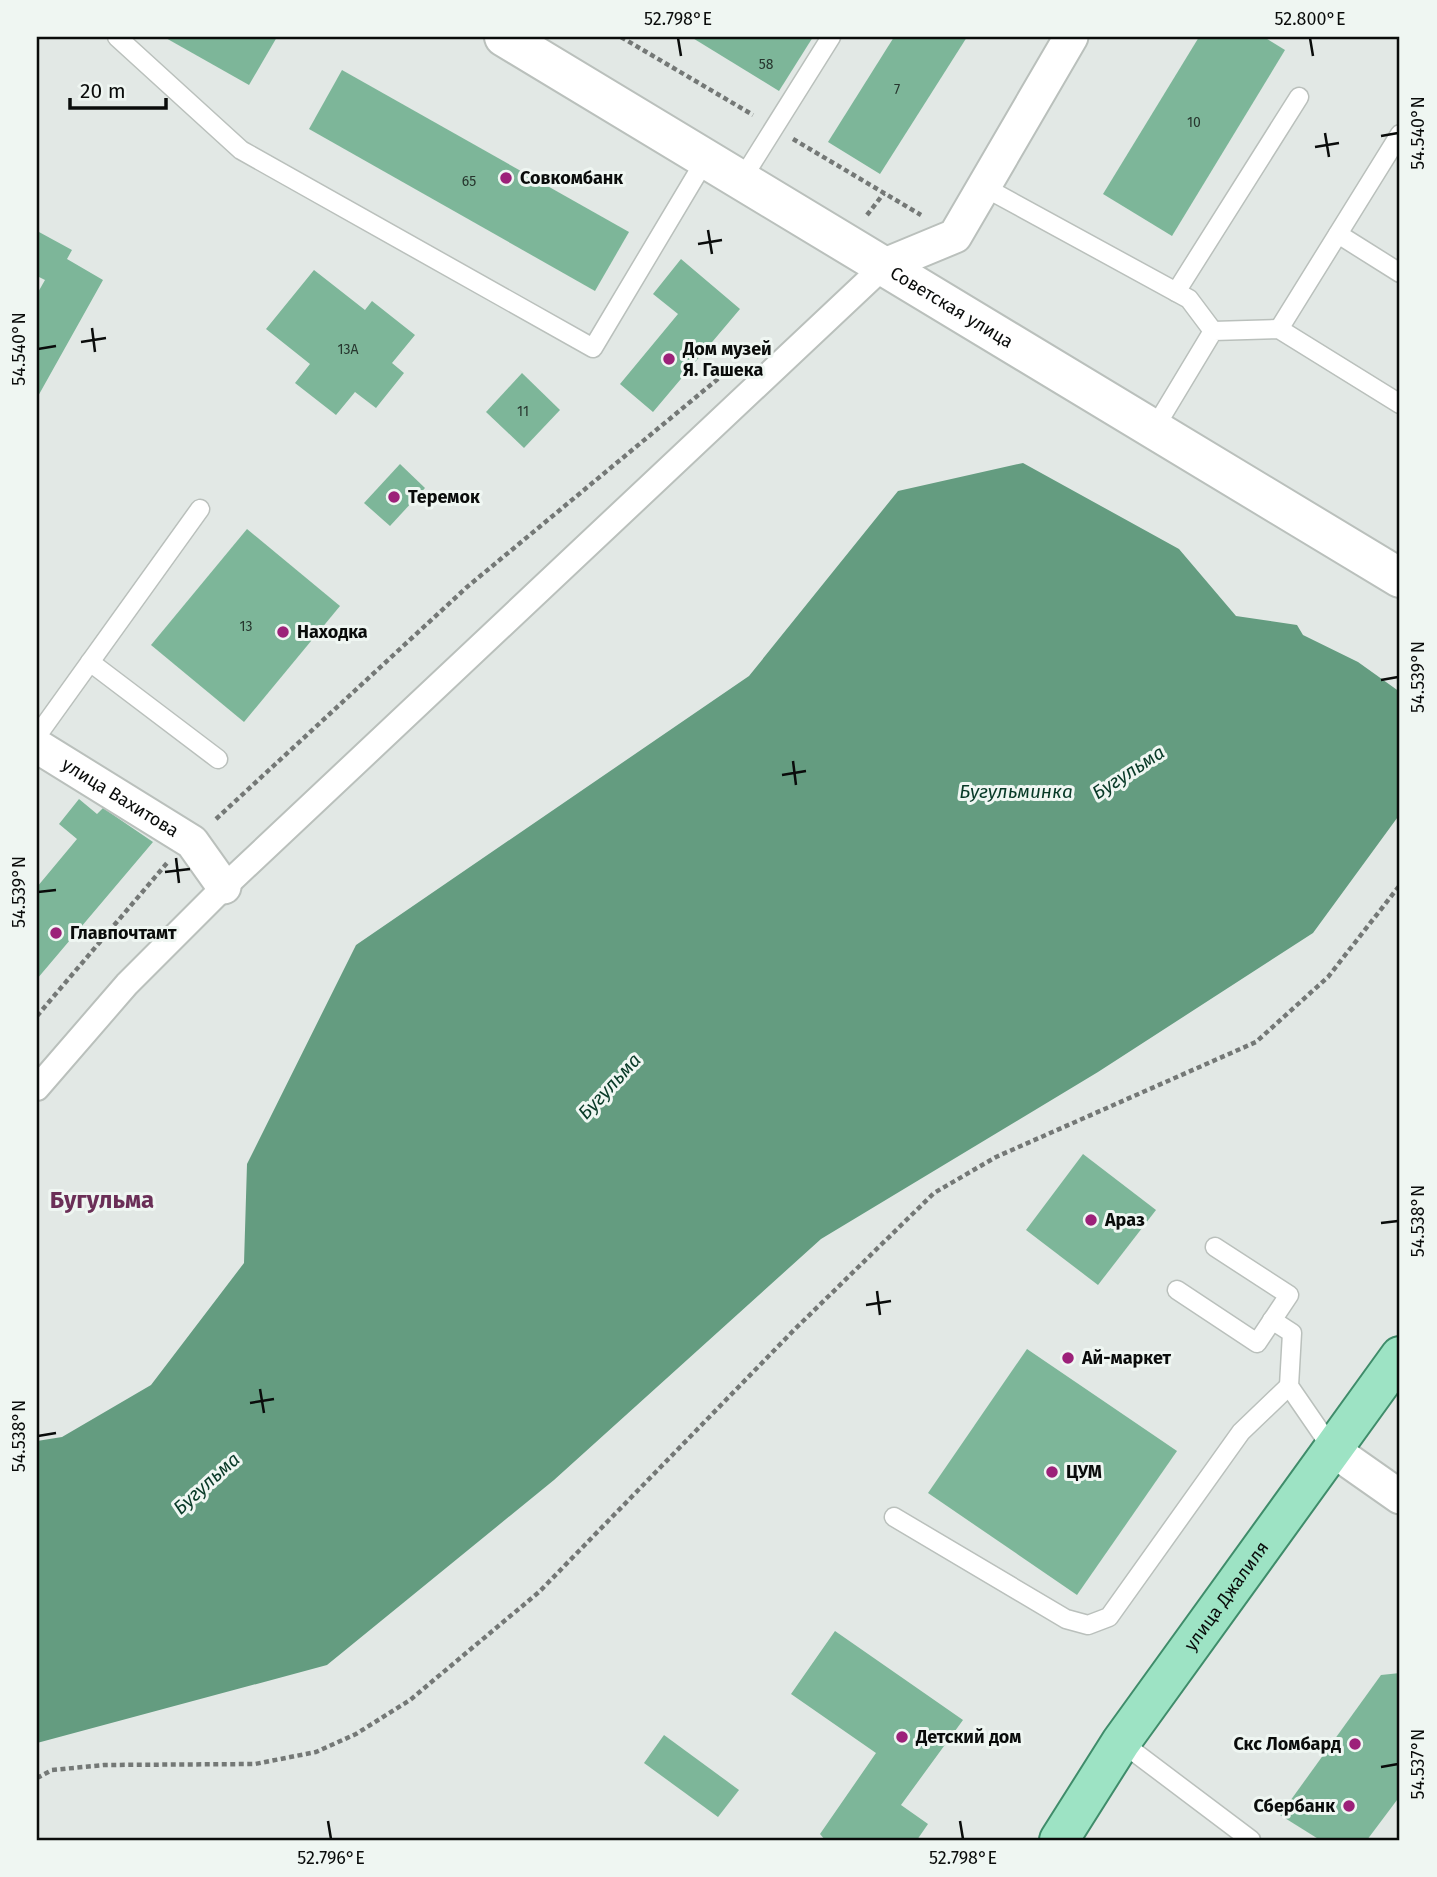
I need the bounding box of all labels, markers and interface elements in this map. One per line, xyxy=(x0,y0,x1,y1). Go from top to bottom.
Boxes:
text: 52.798°E xyxy=(644,8,712,30)
text: 52.800°E xyxy=(1274,8,1346,30)
house number: 58 xyxy=(759,56,774,73)
scale bar xyxy=(70,66,166,110)
text: 20 m xyxy=(80,78,126,104)
house number: 7 xyxy=(894,81,900,98)
text: 54.540°N xyxy=(1407,96,1429,170)
house number: 10 xyxy=(1187,114,1201,131)
place label: Совкомбанк xyxy=(520,167,623,189)
marker: Совкомбанк xyxy=(498,170,514,186)
house number: 65 xyxy=(462,173,476,190)
street label: Советская улица xyxy=(886,262,1017,353)
text: 54.540°N xyxy=(8,312,30,386)
place label: Дом музей Я. Гашека xyxy=(682,338,772,381)
house number: 13А xyxy=(337,341,359,358)
marker: Дом музей Я. Гашека xyxy=(661,351,677,367)
house number: 11 xyxy=(517,403,529,420)
place label: Теремок xyxy=(408,486,480,508)
marker: Теремок xyxy=(386,489,402,505)
house number: 13 xyxy=(239,618,253,635)
place label: Находка xyxy=(297,621,368,643)
marker: Находка xyxy=(275,624,291,640)
text: 54.539°N xyxy=(1407,641,1429,713)
water label: Бугульма xyxy=(1088,741,1169,804)
street label: улица Вахитова xyxy=(58,753,183,842)
water label: Бугульминка xyxy=(959,780,1073,803)
text: 54.539°N xyxy=(8,856,30,928)
place label: Главпочтамт xyxy=(70,922,177,944)
marker: Главпочтамт xyxy=(48,925,64,941)
water label: Бугульма xyxy=(573,1049,646,1124)
text: 54.538°N xyxy=(1407,1185,1429,1257)
district label: Бугульма xyxy=(50,1186,154,1214)
place label: Араз xyxy=(1104,1209,1145,1231)
marker: Араз xyxy=(1083,1212,1099,1228)
place label: Ай-маркет xyxy=(1081,1347,1171,1369)
marker: Ай-маркет xyxy=(1060,1350,1076,1366)
text: 54.538°N xyxy=(8,1400,30,1472)
water label: Бугульма xyxy=(168,1448,244,1519)
place label: ЦУМ xyxy=(1066,1461,1102,1483)
marker: ЦУМ xyxy=(1044,1464,1060,1480)
street label: улица Джалиля xyxy=(1179,1537,1273,1655)
place label: Детский дом xyxy=(915,1726,1021,1748)
marker: Детский дом xyxy=(894,1729,910,1745)
text: 54.537°N xyxy=(1407,1729,1429,1799)
place label: Скс Ломбард xyxy=(1233,1733,1341,1755)
marker: Скс Ломбард xyxy=(1347,1736,1363,1752)
place label: Сбербанк xyxy=(1254,1795,1335,1817)
marker: Сбербанк xyxy=(1341,1798,1357,1814)
text: 52.796°E xyxy=(297,1847,365,1869)
text: 52.798°E xyxy=(929,1847,997,1869)

